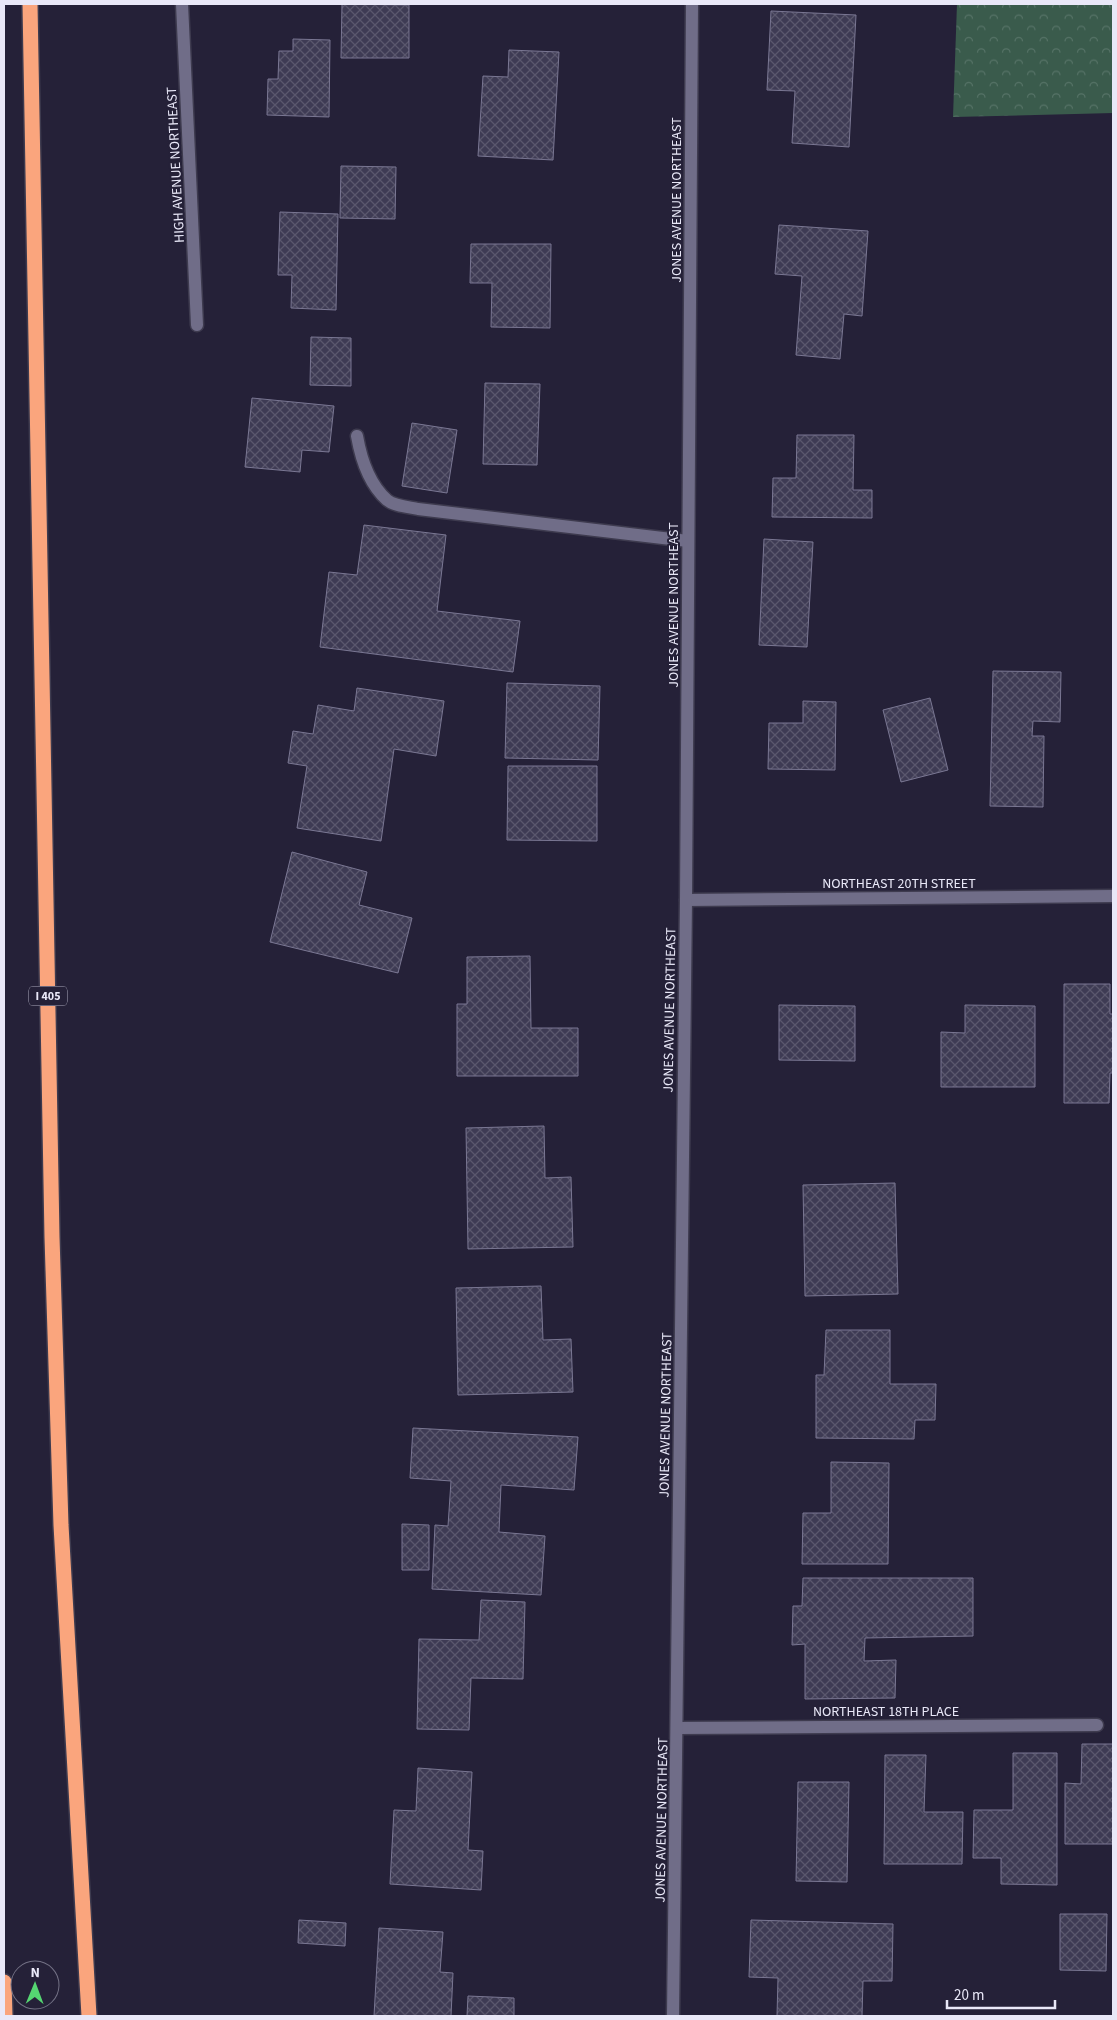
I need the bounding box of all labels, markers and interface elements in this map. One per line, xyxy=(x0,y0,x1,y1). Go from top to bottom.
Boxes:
street label: HIGH AVENUE NORTHEAST xyxy=(162,86,190,243)
street label: JONES AVENUE NORTHEAST xyxy=(667,117,687,283)
street label: JONES AVENUE NORTHEAST xyxy=(664,522,684,688)
street label: NORTHEAST 20TH STREET xyxy=(822,874,976,894)
street label: JONES AVENUE NORTHEAST xyxy=(659,927,681,1093)
road number: I 405 xyxy=(29,986,67,1006)
street label: JONES AVENUE NORTHEAST xyxy=(655,1332,677,1498)
street label: NORTHEAST 18TH PLACE xyxy=(813,1702,959,1722)
street label: JONES AVENUE NORTHEAST xyxy=(651,1737,673,1903)
north arrow xyxy=(10,1960,60,2010)
text: N xyxy=(30,1963,40,1983)
scale bar xyxy=(947,1978,1054,2010)
text: 20 m xyxy=(954,1985,984,2006)

